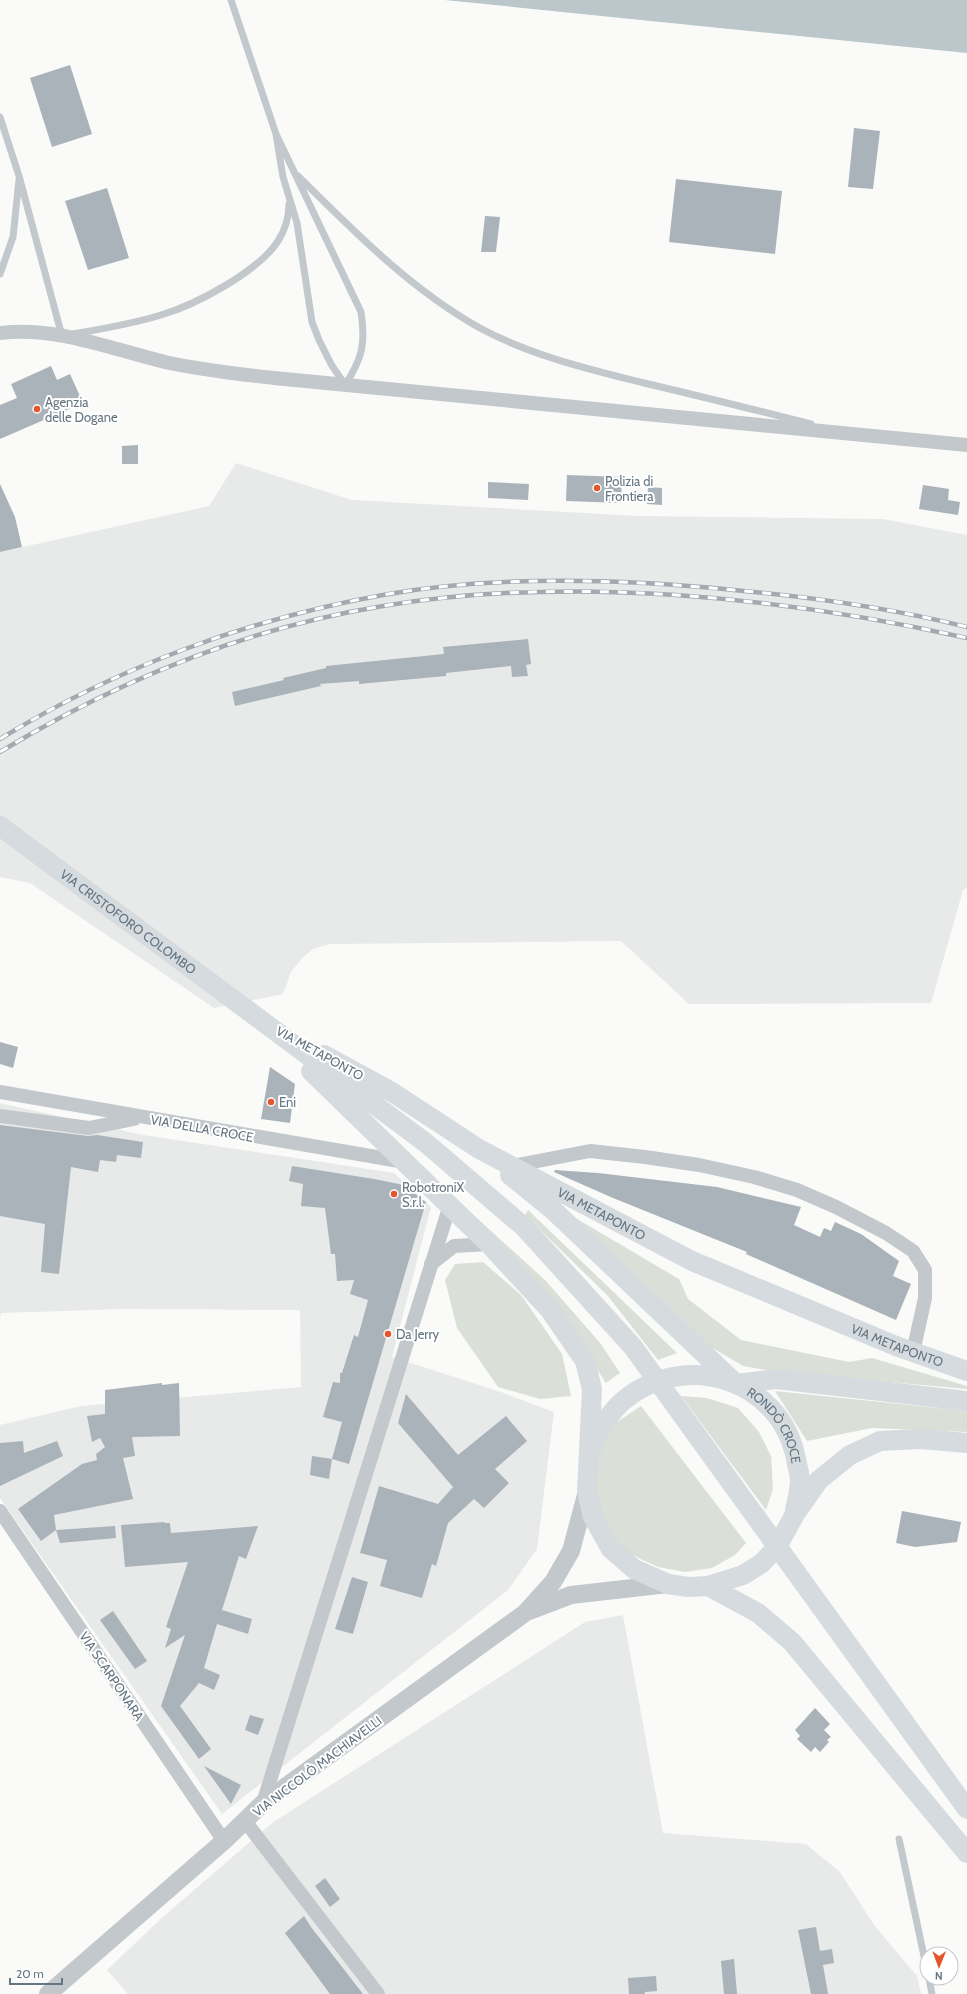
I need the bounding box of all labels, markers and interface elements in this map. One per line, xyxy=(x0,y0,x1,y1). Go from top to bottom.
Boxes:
place label: Agenzia delle Dogane xyxy=(45,394,118,425)
marker: Agenzia delle Dogane xyxy=(32,404,42,414)
place label: Polizia di Frontiera xyxy=(605,473,654,504)
marker: Polizia di Frontiera xyxy=(592,483,602,493)
street label: VIA CRISTOFORO COLOMBO xyxy=(57,866,199,977)
street label: VIA METAPONTO xyxy=(274,1022,366,1084)
place label: Eni xyxy=(279,1094,296,1110)
marker: Eni xyxy=(266,1097,276,1107)
street label: VIA DELLA CROCE xyxy=(149,1111,255,1145)
place label: RobotroniX S.r.l. xyxy=(402,1179,465,1210)
street label: VIA METAPONTO xyxy=(555,1184,648,1243)
marker: RobotroniX S.r.l. xyxy=(389,1189,399,1199)
street label: VIA METAPONTO xyxy=(849,1320,945,1370)
place label: Da Jerry xyxy=(396,1326,440,1342)
marker: Da Jerry xyxy=(383,1329,393,1339)
street label: RONDÒ CROCE xyxy=(744,1384,805,1465)
street label: VIA SCARPONARA xyxy=(76,1628,148,1724)
street label: VIA NICCOLÒ MACHIAVELLI xyxy=(249,1712,385,1820)
north arrow xyxy=(919,1946,959,1986)
scale bar xyxy=(10,1960,62,1986)
text: 20 m xyxy=(16,1966,44,1981)
text: N xyxy=(935,1969,943,1983)

